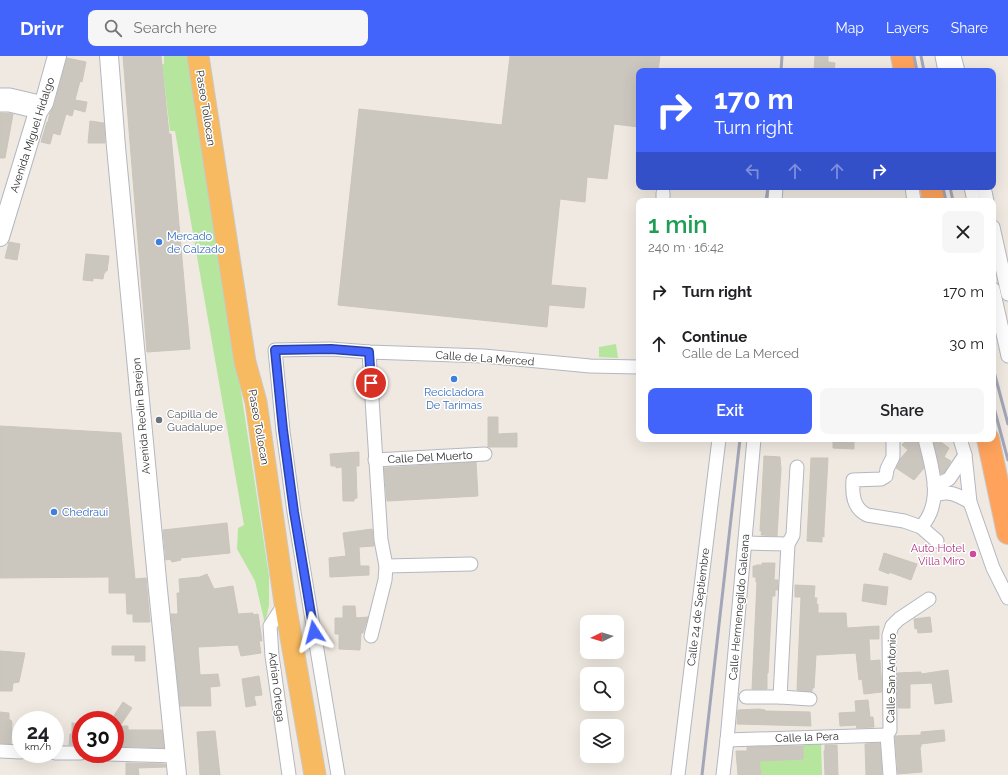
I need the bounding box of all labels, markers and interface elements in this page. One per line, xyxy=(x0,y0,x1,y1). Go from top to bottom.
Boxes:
search box xyxy=(88,10,368,46)
text: Drivr xyxy=(20,17,64,39)
icon: search xyxy=(102,17,124,39)
text: Search here xyxy=(134,19,217,37)
text: Map xyxy=(836,20,864,36)
text: Layers xyxy=(886,20,929,36)
text: Share xyxy=(951,20,988,36)
street label: Paseo Tollocan xyxy=(193,69,218,147)
street label: Avenida Miguel Hidalgo xyxy=(8,75,57,195)
text: 170 m xyxy=(714,83,794,116)
icon: right xyxy=(648,84,700,136)
text: Turn right xyxy=(714,117,793,138)
icon: left xyxy=(742,160,764,182)
icon: ahead xyxy=(784,160,806,182)
icon: ahead xyxy=(826,160,848,182)
icon: right xyxy=(868,160,890,182)
text: 1 min xyxy=(648,210,708,239)
button: close xyxy=(942,211,984,253)
place label: Mercado de Calzado xyxy=(167,230,225,256)
marker: Mercado de Calzado xyxy=(154,237,164,247)
text: 240 m · 16:42 xyxy=(648,240,724,255)
icon: right xyxy=(648,281,670,303)
text: Turn right xyxy=(682,283,752,301)
text: 170 m xyxy=(943,283,984,301)
text: Continue xyxy=(682,328,747,346)
icon: ahead xyxy=(648,333,670,355)
text: 30 m xyxy=(949,335,984,353)
text: Calle de La Merced xyxy=(682,346,799,361)
street label: Calle de La Merced xyxy=(435,349,535,368)
street label: Avenida Reolin Barejon xyxy=(130,357,153,475)
pin xyxy=(354,366,388,400)
icon: arrive xyxy=(360,372,382,394)
marker: Recicladora De Tarimas xyxy=(449,374,459,384)
place label: Recicladora De Tarimas xyxy=(424,386,484,412)
street label: Paseo Tollocan xyxy=(245,388,272,466)
button: Exit xyxy=(648,388,812,434)
button: Share xyxy=(820,388,984,434)
place label: Capilla de Guadalupe xyxy=(167,408,224,434)
marker: Capilla de Guadalupe xyxy=(154,415,164,425)
street label: Calle Del Muerto xyxy=(387,449,473,466)
place label: Chedraui xyxy=(62,506,108,519)
marker: Chedraui xyxy=(49,507,59,517)
street label: Calle Hermenegildo Galeana xyxy=(727,533,752,681)
place label: Auto Hotel Villa Miro xyxy=(911,542,965,568)
street label: Calle 24 de Septiembre xyxy=(685,547,712,667)
marker: Auto Hotel Villa Miro xyxy=(968,549,978,559)
position arrow xyxy=(293,611,335,653)
north arrow xyxy=(580,615,624,659)
map controls xyxy=(580,615,624,763)
street label: Calle San Antonio xyxy=(884,633,899,723)
street label: Adrian Ortega xyxy=(266,651,287,723)
button: search xyxy=(580,667,624,711)
speed limit sign: 30 xyxy=(72,711,124,763)
button: layers xyxy=(580,719,624,763)
text: 24 xyxy=(27,720,49,744)
street label: Calle la Pera xyxy=(775,730,839,745)
text: km/h xyxy=(25,741,51,752)

